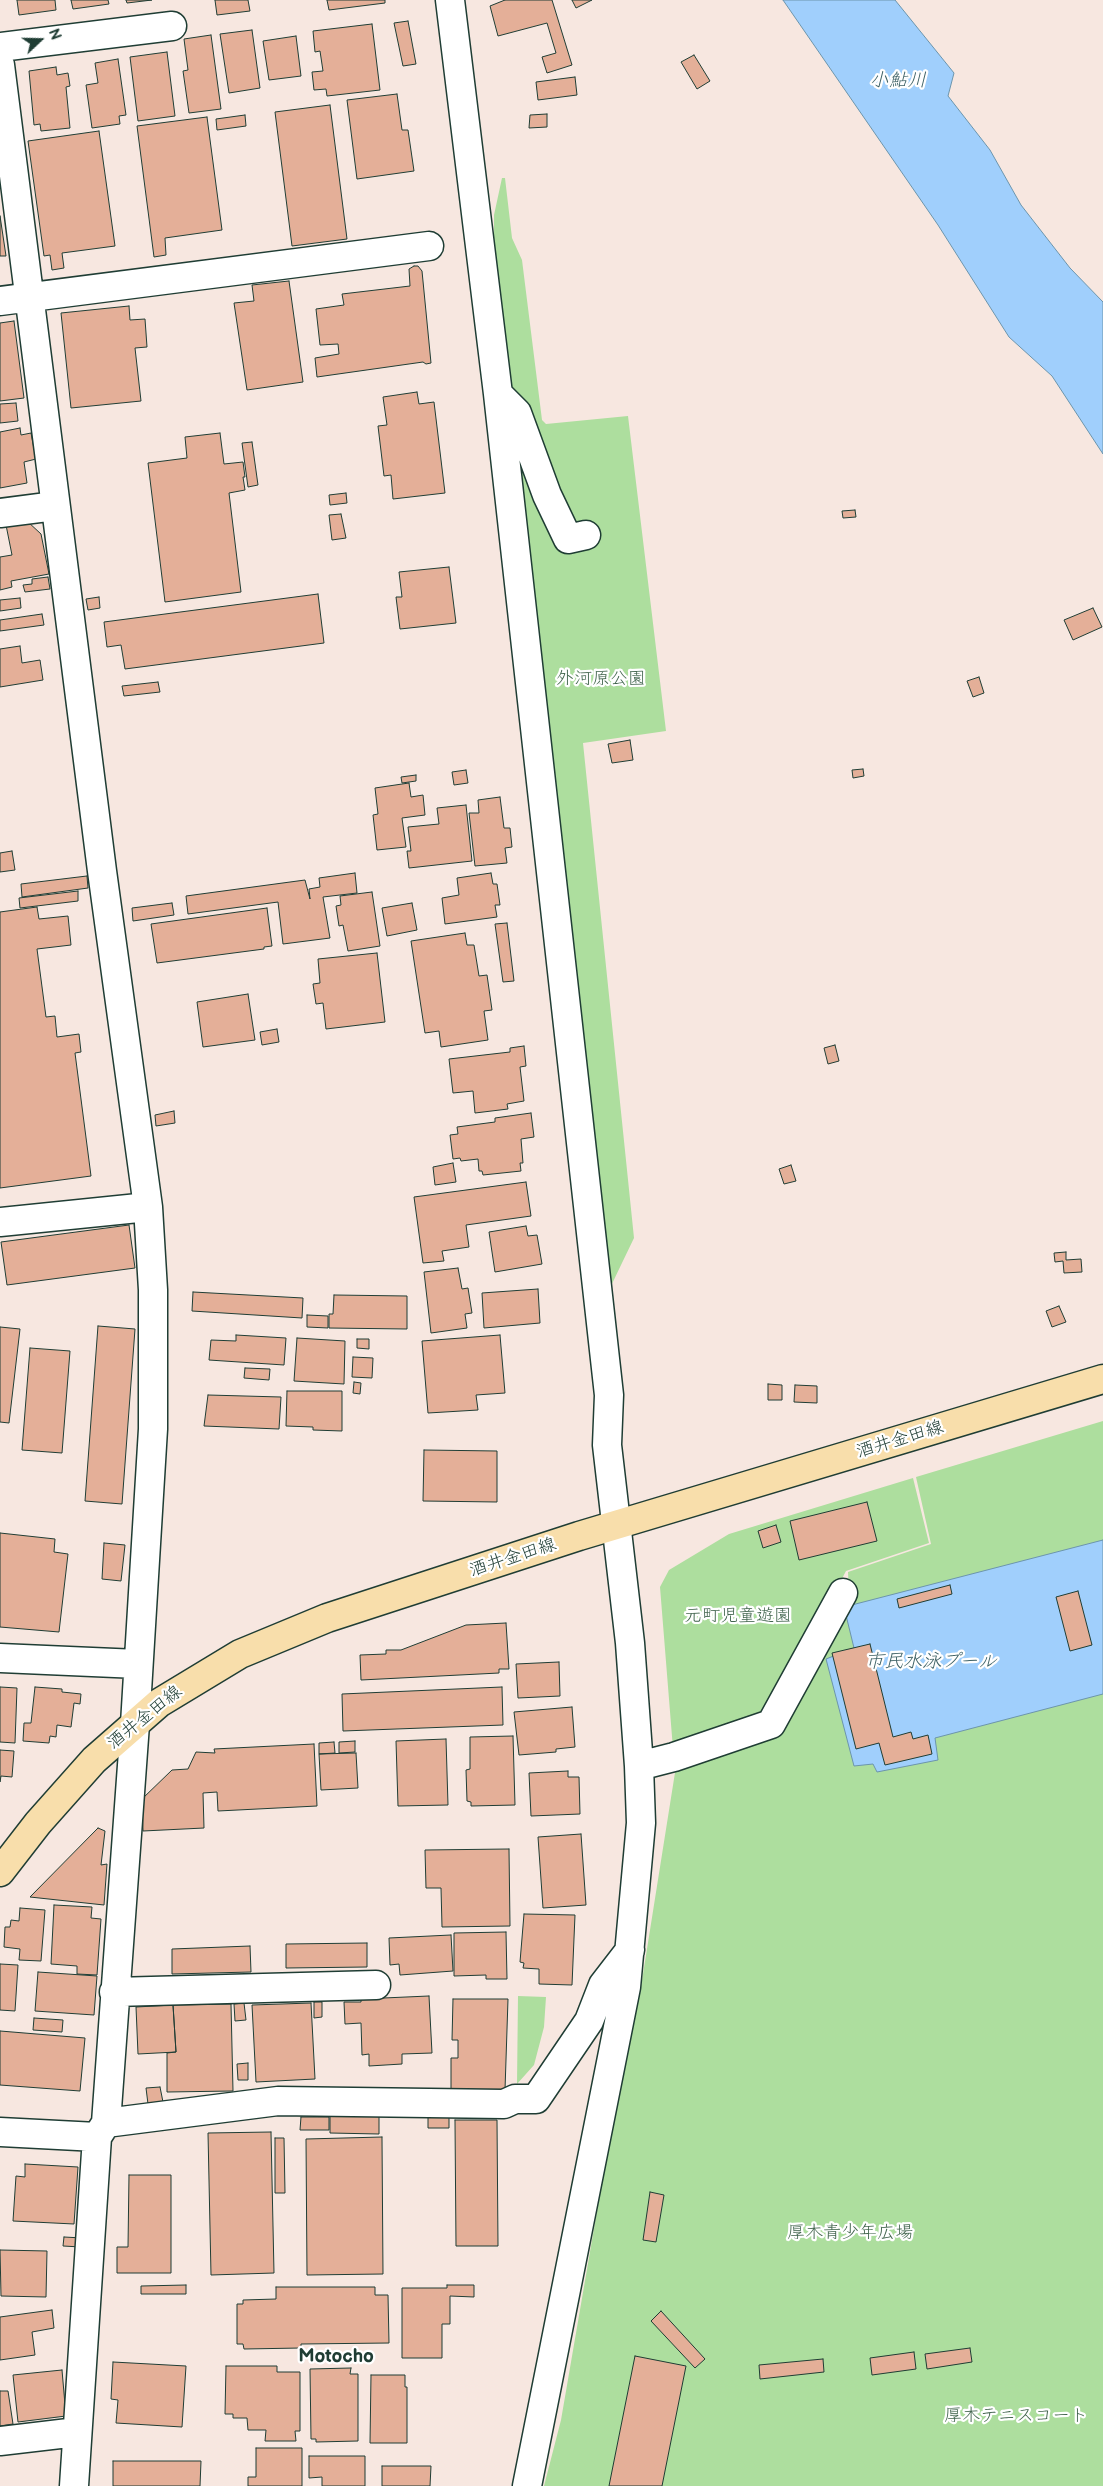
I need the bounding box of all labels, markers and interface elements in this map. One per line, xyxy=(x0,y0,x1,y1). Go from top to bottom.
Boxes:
north arrow xyxy=(15,15,65,65)
text: N xyxy=(45,26,64,42)
water label: 小鮎川 xyxy=(870,70,926,92)
park label: 外河原公園 xyxy=(556,668,646,690)
street label: 酒井金田線 xyxy=(854,1417,946,1463)
street label: 酒井金田線 xyxy=(467,1534,559,1582)
park label: 元町児童遊園 xyxy=(684,1605,792,1627)
water label: 市民水泳プール xyxy=(865,1651,997,1673)
street label: 酒井金田線 xyxy=(103,1681,187,1755)
park label: 厚木青少年広場 xyxy=(787,2222,913,2244)
district label: Motocho xyxy=(298,2346,374,2368)
park label: 厚木テニスコート xyxy=(944,2405,1088,2427)

